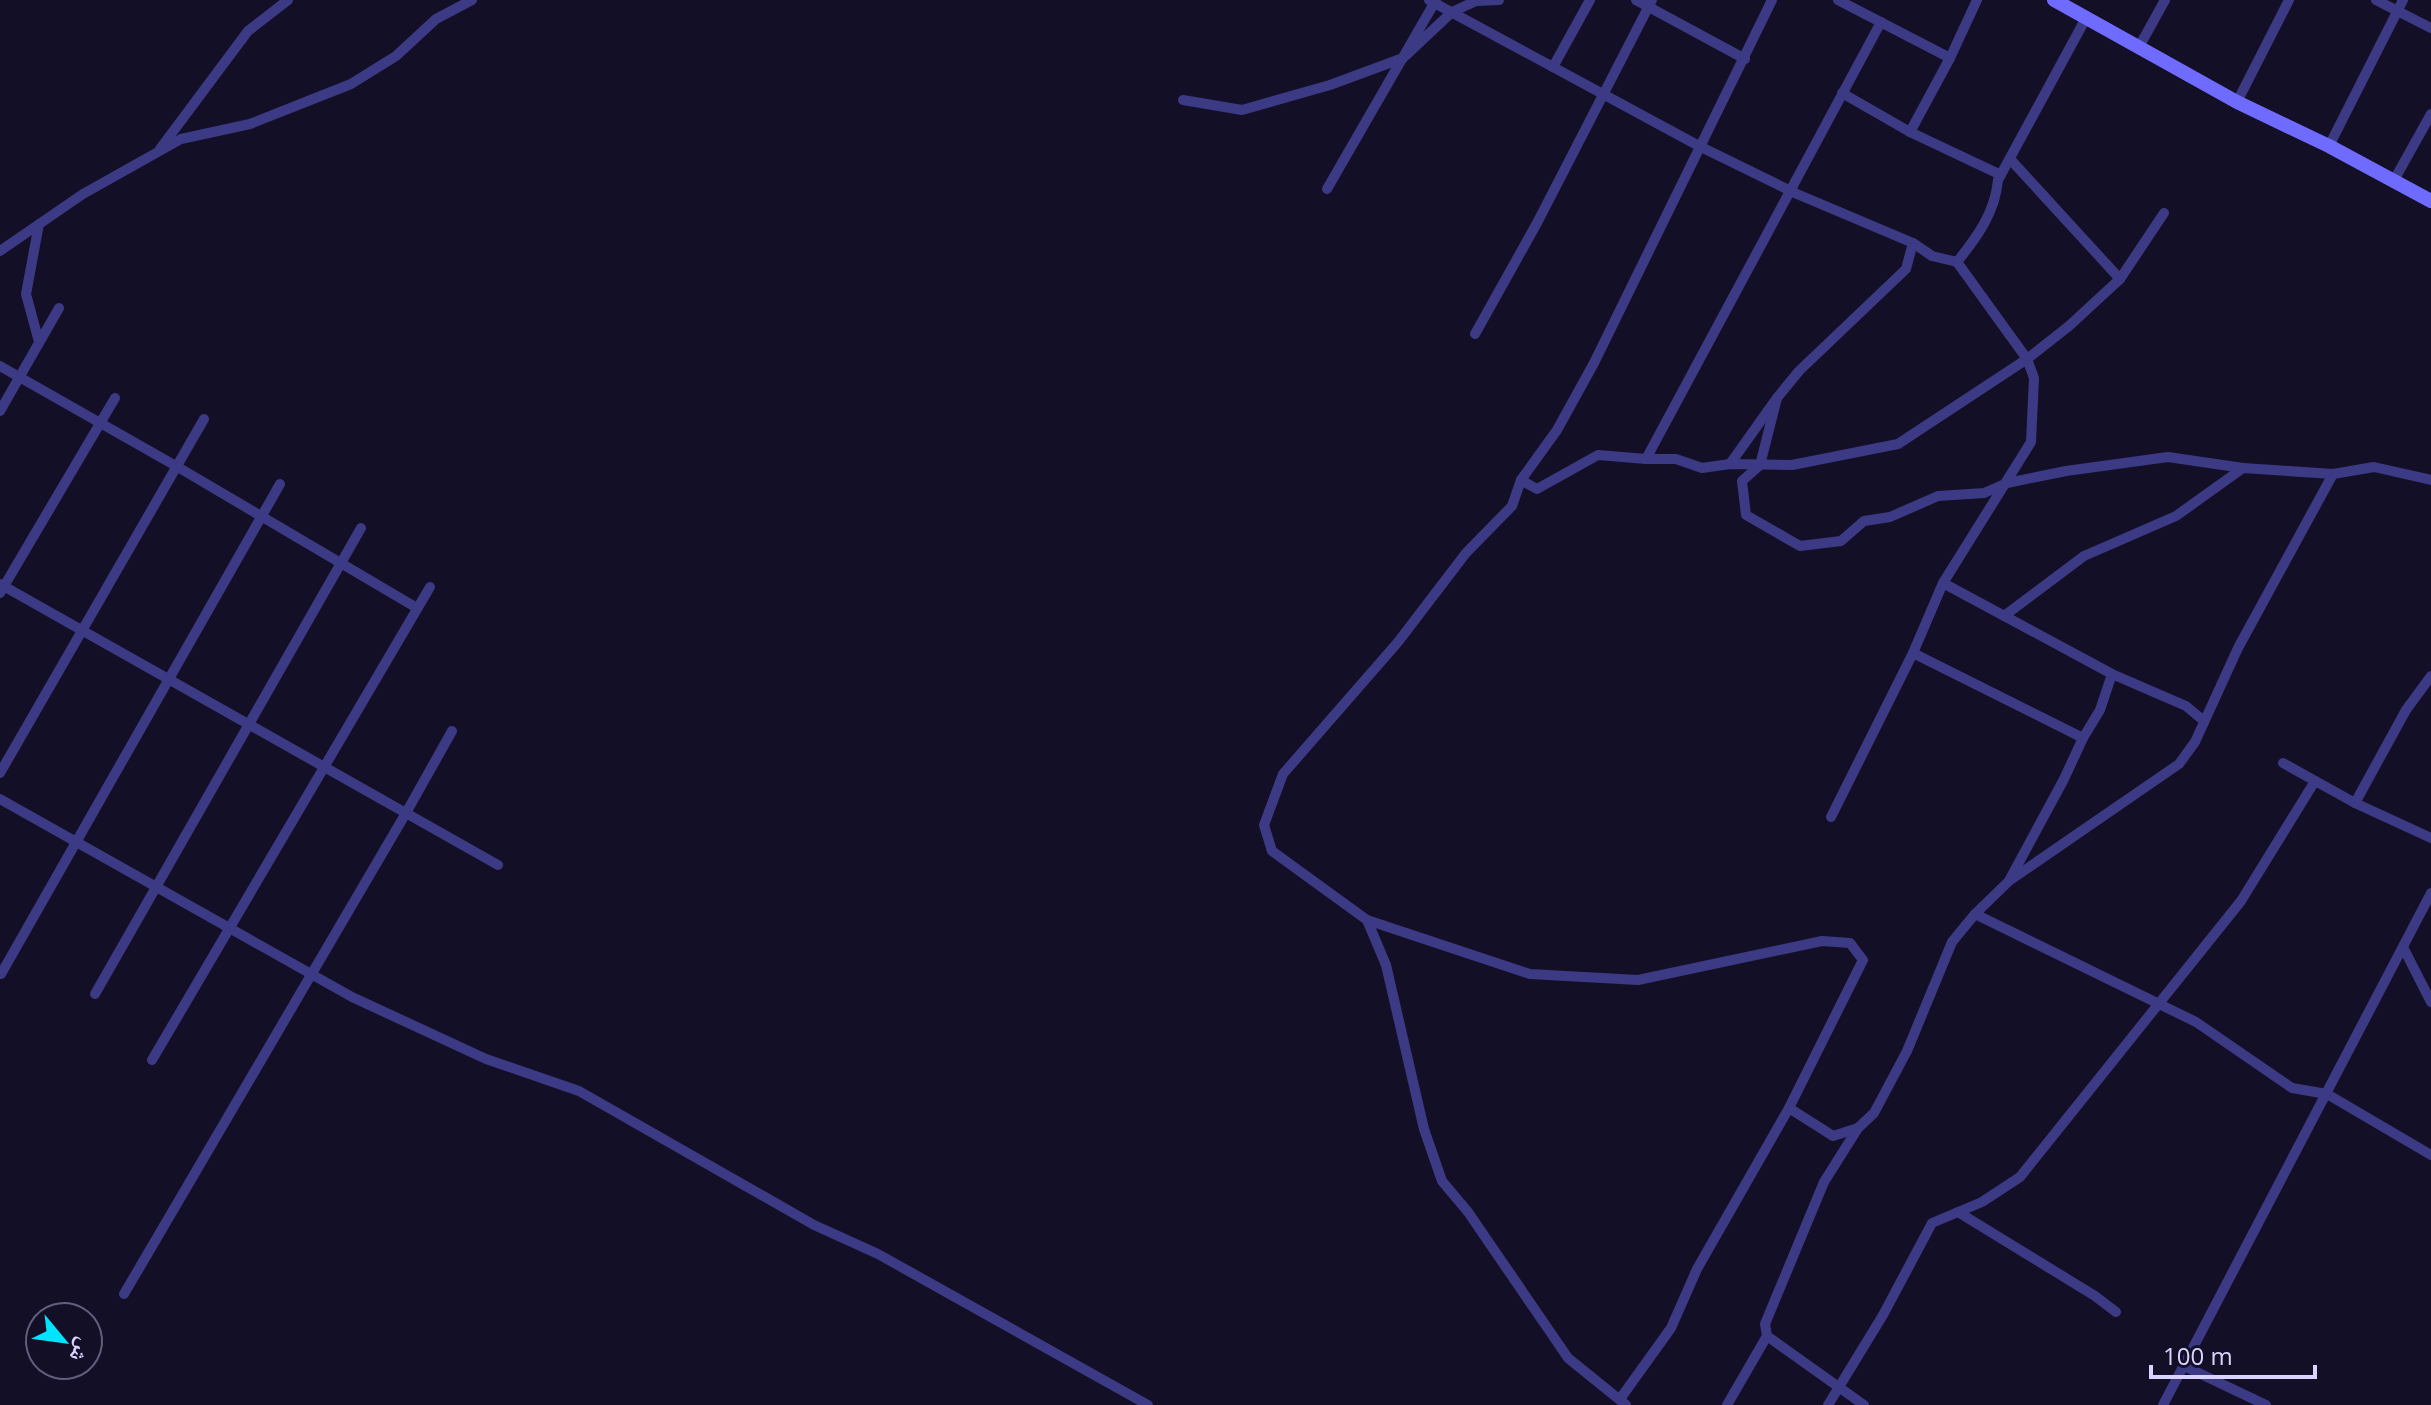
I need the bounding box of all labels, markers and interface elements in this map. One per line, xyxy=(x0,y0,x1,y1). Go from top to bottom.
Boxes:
north arrow xyxy=(24,1301,104,1381)
scale bar xyxy=(2151,1329,2315,1379)
text: ش xyxy=(64,1334,101,1369)
text: 100 m xyxy=(2163,1339,2233,1372)

